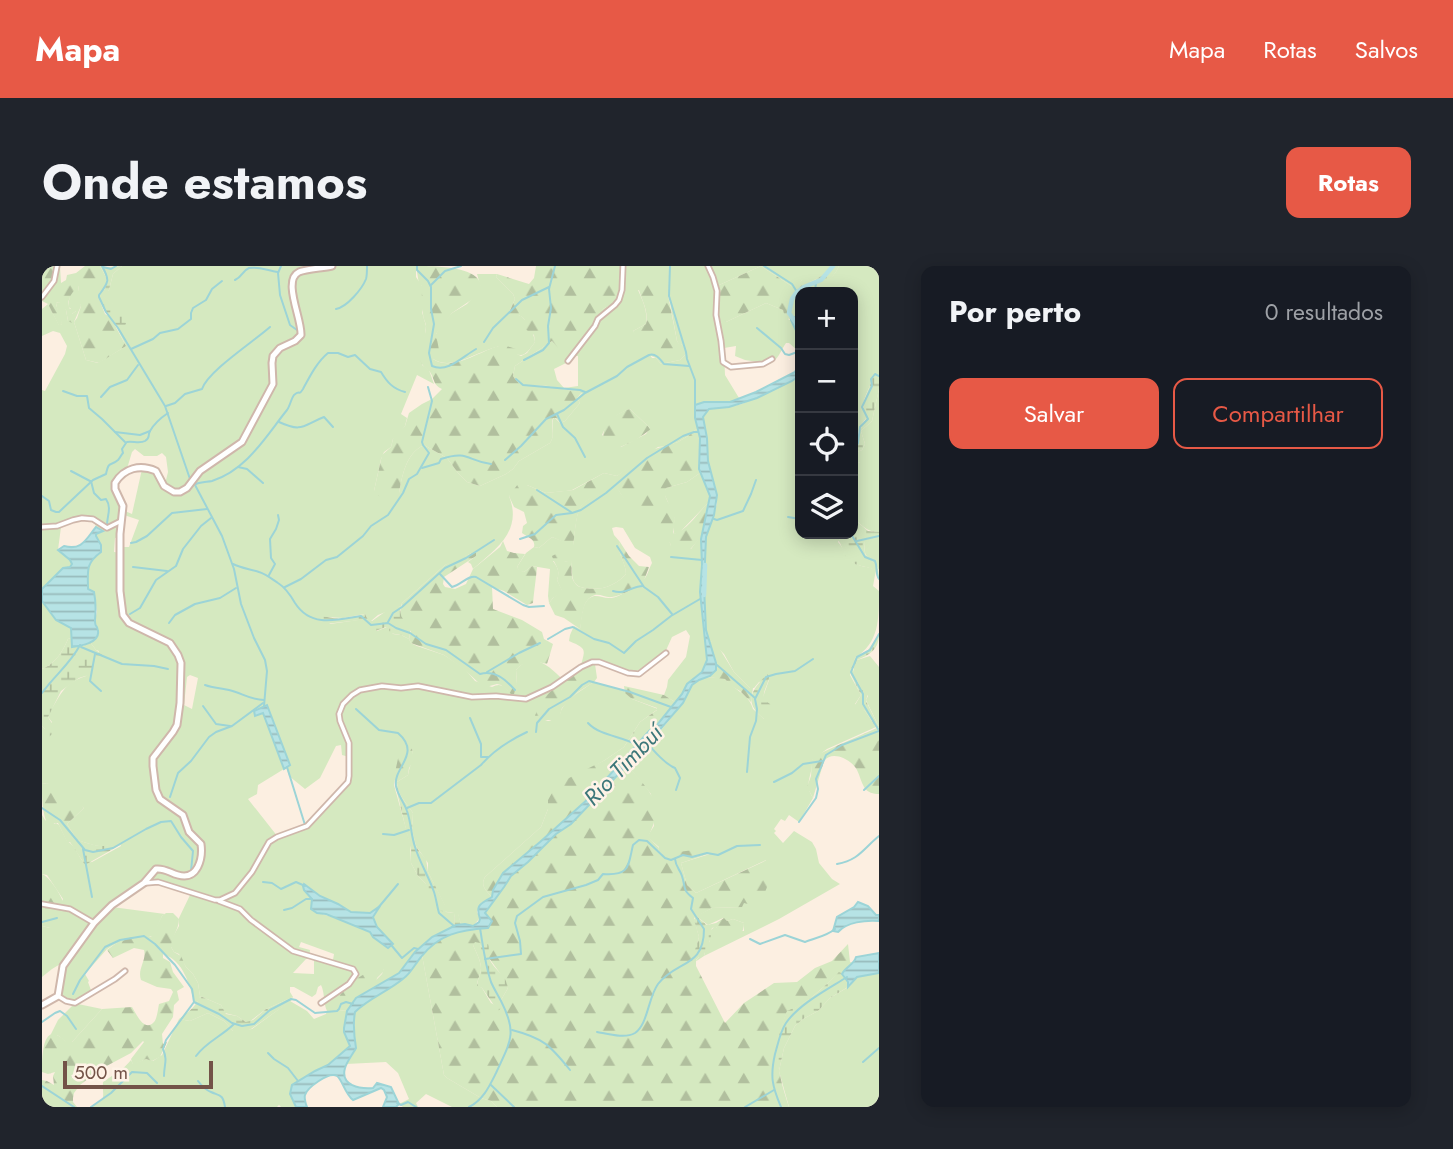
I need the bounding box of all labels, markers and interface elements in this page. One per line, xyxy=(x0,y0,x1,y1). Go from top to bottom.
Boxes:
text: Mapa xyxy=(35,26,120,73)
text: Mapa xyxy=(1169,32,1225,67)
text: Rotas xyxy=(1263,32,1317,67)
text: Salvos xyxy=(1355,32,1418,67)
text: Onde estamos xyxy=(42,147,367,217)
button: Rotas xyxy=(1286,147,1411,218)
map controls xyxy=(795,287,858,539)
button: + xyxy=(795,287,858,350)
text: Por perto xyxy=(949,290,1081,333)
text: 0 resultados xyxy=(1265,295,1383,329)
button: − xyxy=(795,350,858,413)
button: Salvar xyxy=(949,378,1159,449)
button: Compartilhar xyxy=(1173,378,1383,449)
button: locate xyxy=(795,413,858,476)
button: layers xyxy=(795,476,858,539)
water label: Rio Timbuí xyxy=(576,714,673,813)
scale bar xyxy=(63,1058,214,1090)
text: 500 m xyxy=(74,1059,128,1086)

